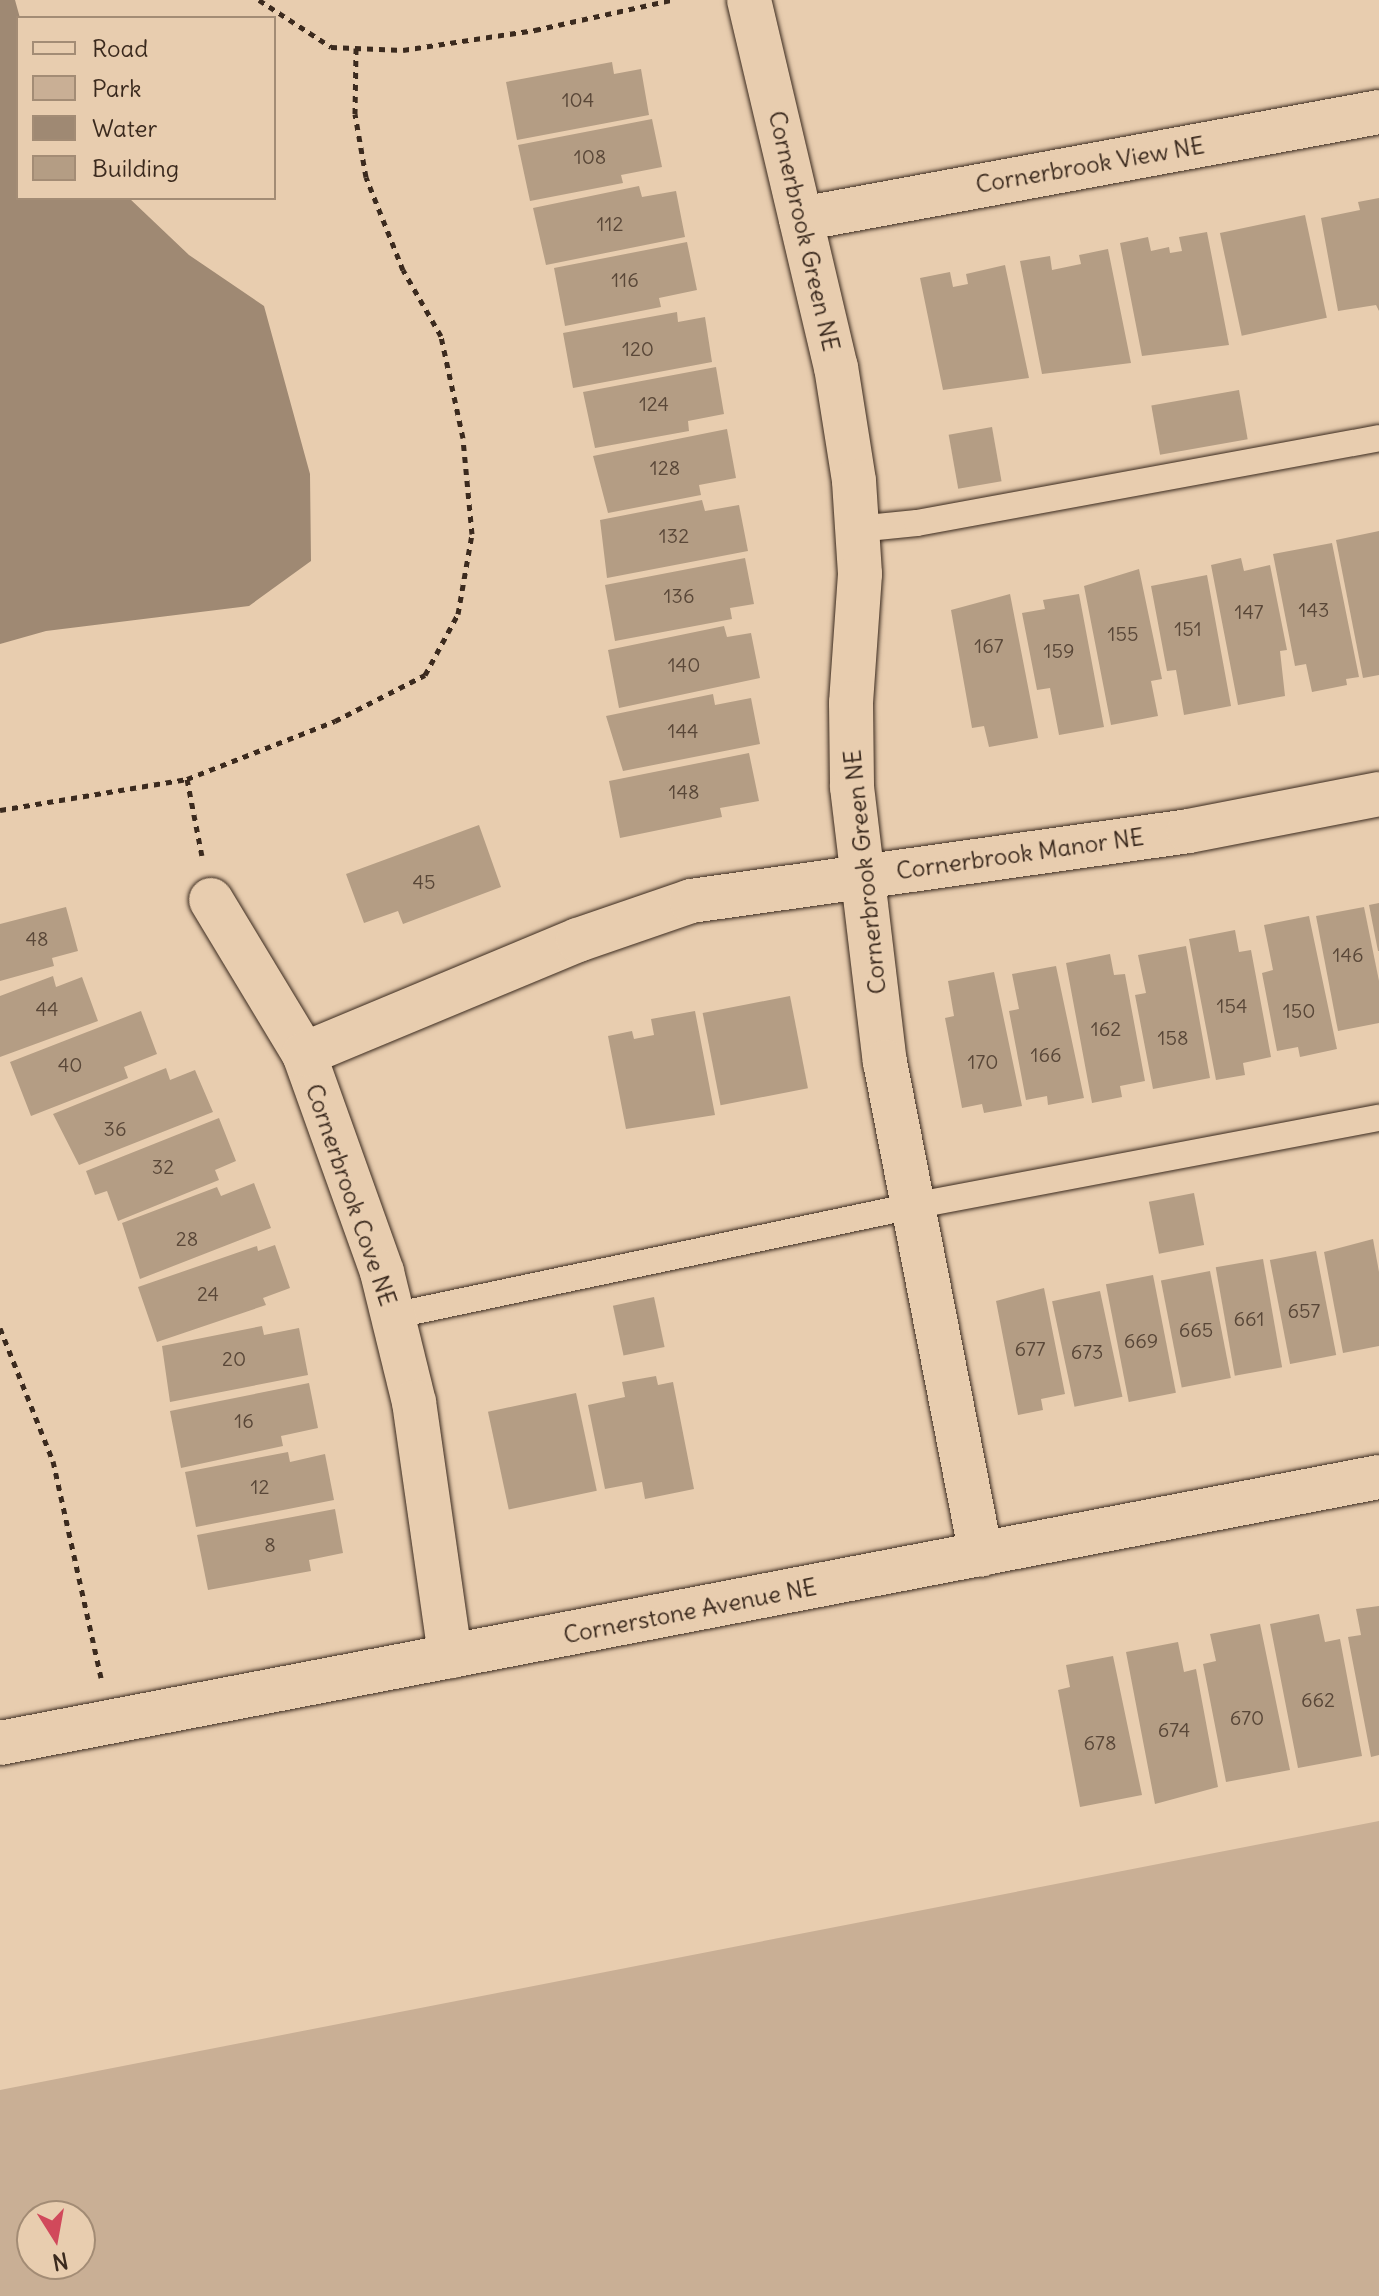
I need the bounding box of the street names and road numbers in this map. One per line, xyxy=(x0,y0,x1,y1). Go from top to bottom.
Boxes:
street label: Cornerbrook Green NE xyxy=(762,108,846,354)
street label: Cornerbrook View NE xyxy=(973,131,1207,199)
street label: Cornerbrook Green NE xyxy=(838,748,892,996)
street label: Cornerbrook Manor NE xyxy=(894,822,1146,886)
street label: Cornerbrook Cove NE xyxy=(299,1080,403,1310)
street label: Cornerstone Avenue NE xyxy=(561,1572,819,1650)

